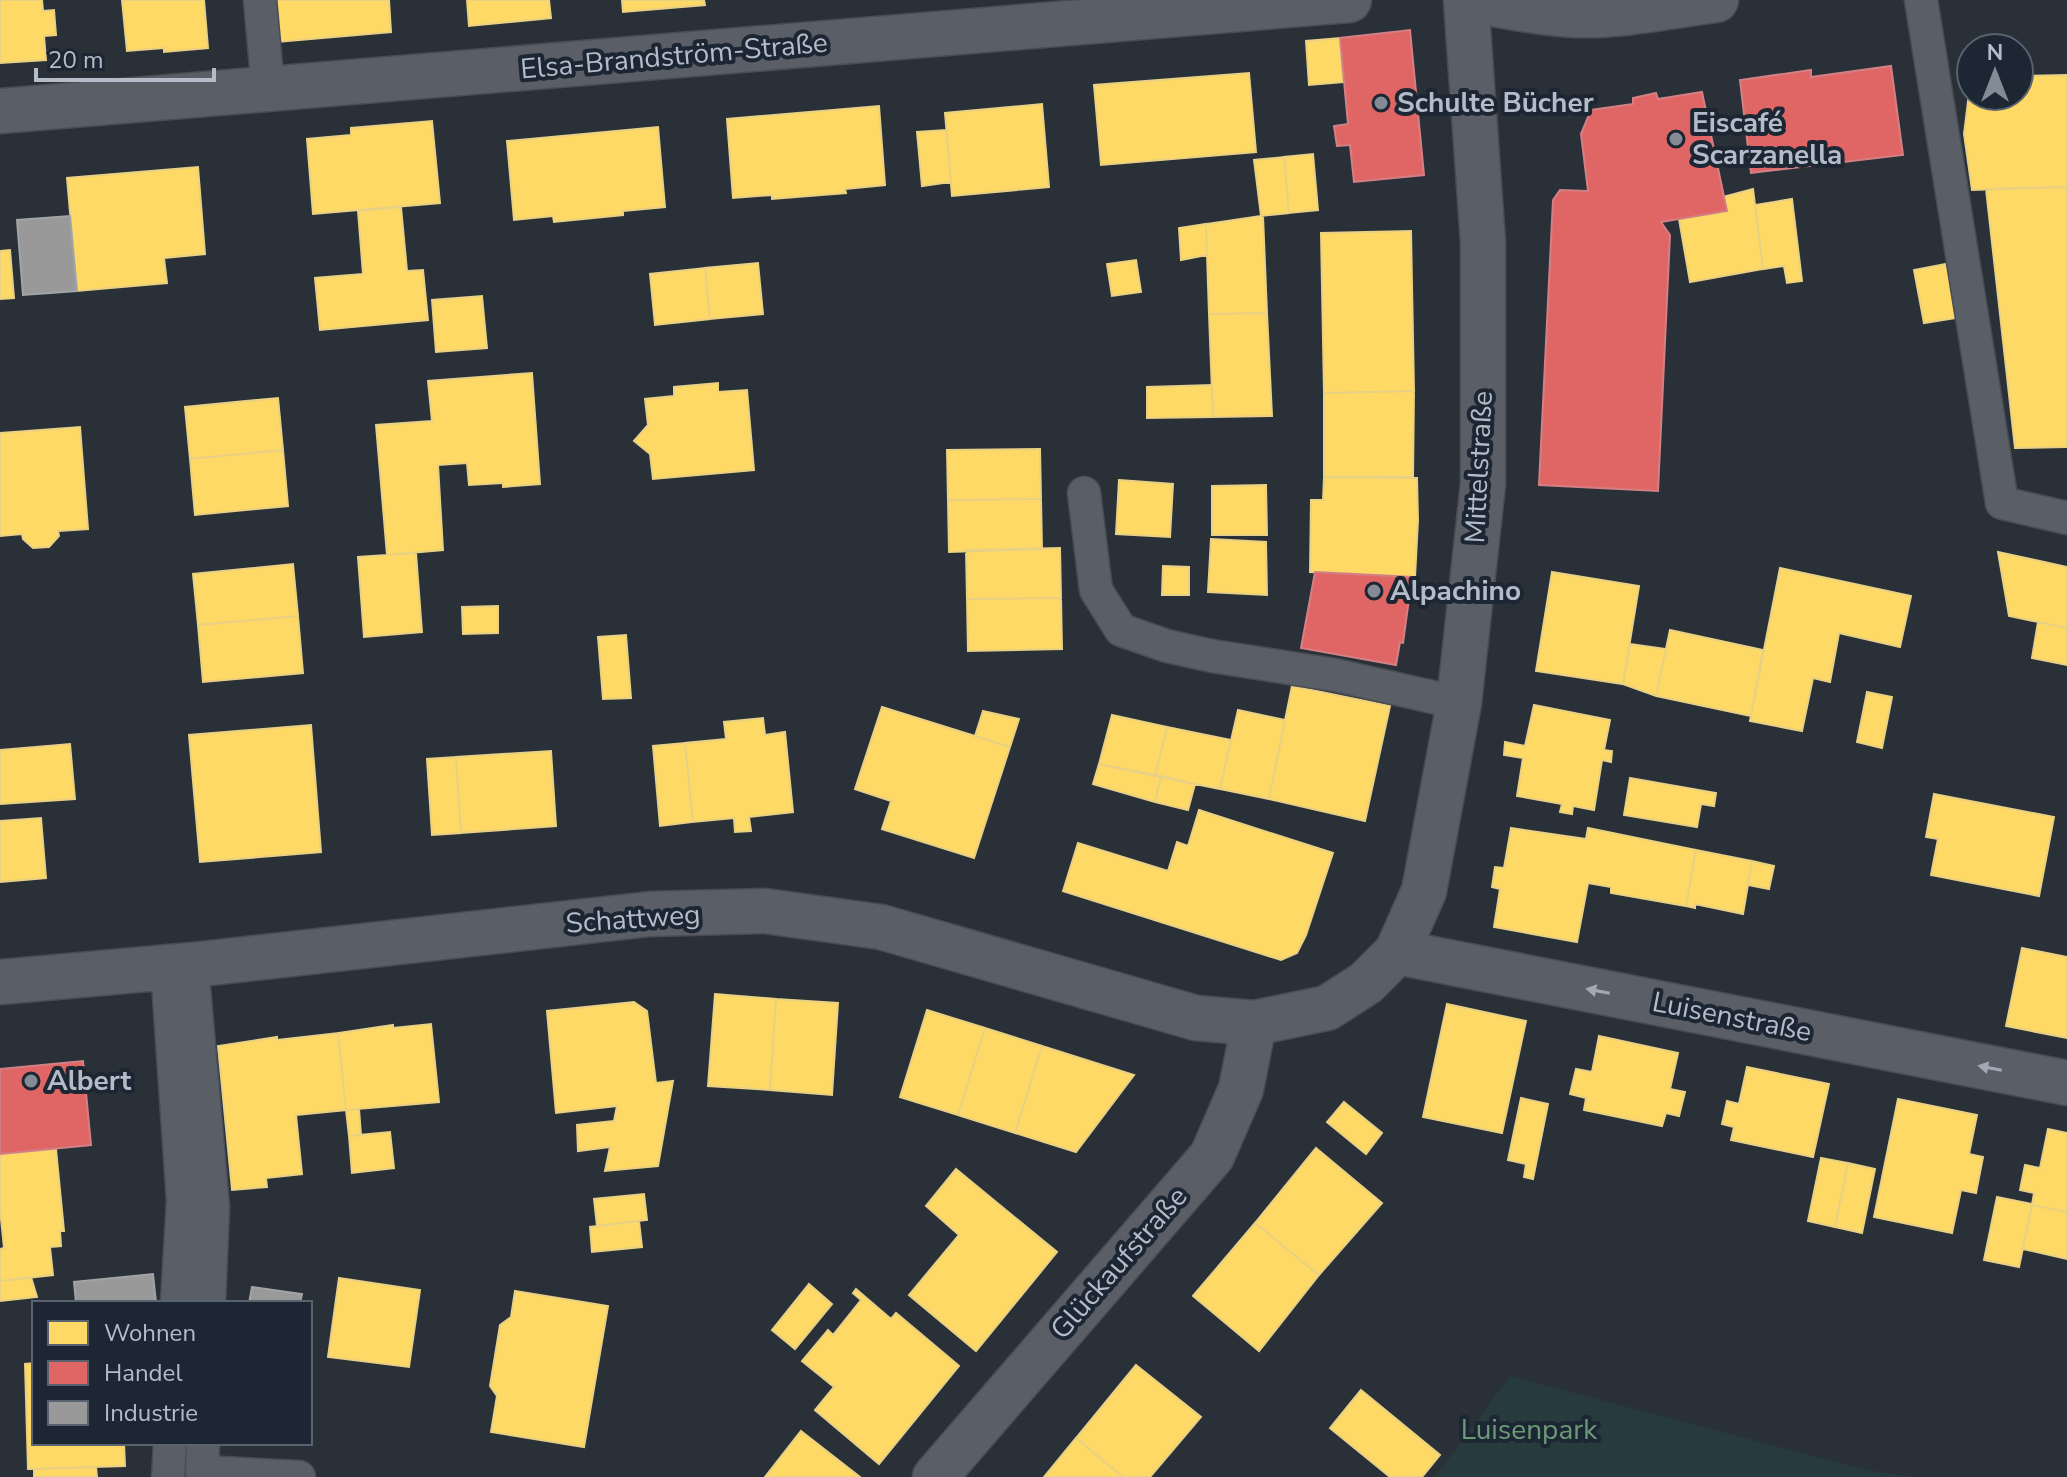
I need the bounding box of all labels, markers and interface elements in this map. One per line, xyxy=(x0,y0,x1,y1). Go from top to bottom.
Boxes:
street label: Elsa-Brandström-Straße xyxy=(519,24,829,88)
scale bar xyxy=(36,32,214,82)
north arrow xyxy=(1955,32,2035,112)
text: N xyxy=(1987,38,2003,68)
text: 20 m xyxy=(48,44,104,76)
place label: Schulte Bücher xyxy=(1397,84,1594,122)
marker: Schulte Bücher xyxy=(1372,94,1390,112)
place label: Eiscafé Scarzanella xyxy=(1692,104,1842,174)
marker: Eiscafé Scarzanella xyxy=(1667,130,1685,148)
street label: Mittelstraße xyxy=(1456,390,1502,544)
place label: Alpachino xyxy=(1390,572,1521,610)
marker: Alpachino xyxy=(1365,582,1383,600)
street label: Schattweg xyxy=(564,895,702,943)
street label: Luisenstraße xyxy=(1649,983,1815,1051)
one-way arrow xyxy=(1585,985,1610,997)
place label: Albert xyxy=(47,1062,132,1100)
one-way arrow xyxy=(1978,1062,2003,1074)
marker: Albert xyxy=(22,1072,40,1090)
street label: Glückaufstraße xyxy=(1042,1179,1196,1347)
legend xyxy=(32,1301,312,1445)
text: Wohnen xyxy=(104,1317,196,1349)
text: Handel xyxy=(104,1357,182,1389)
text: Industrie xyxy=(104,1397,198,1429)
park label: Luisenpark xyxy=(1461,1411,1598,1449)

